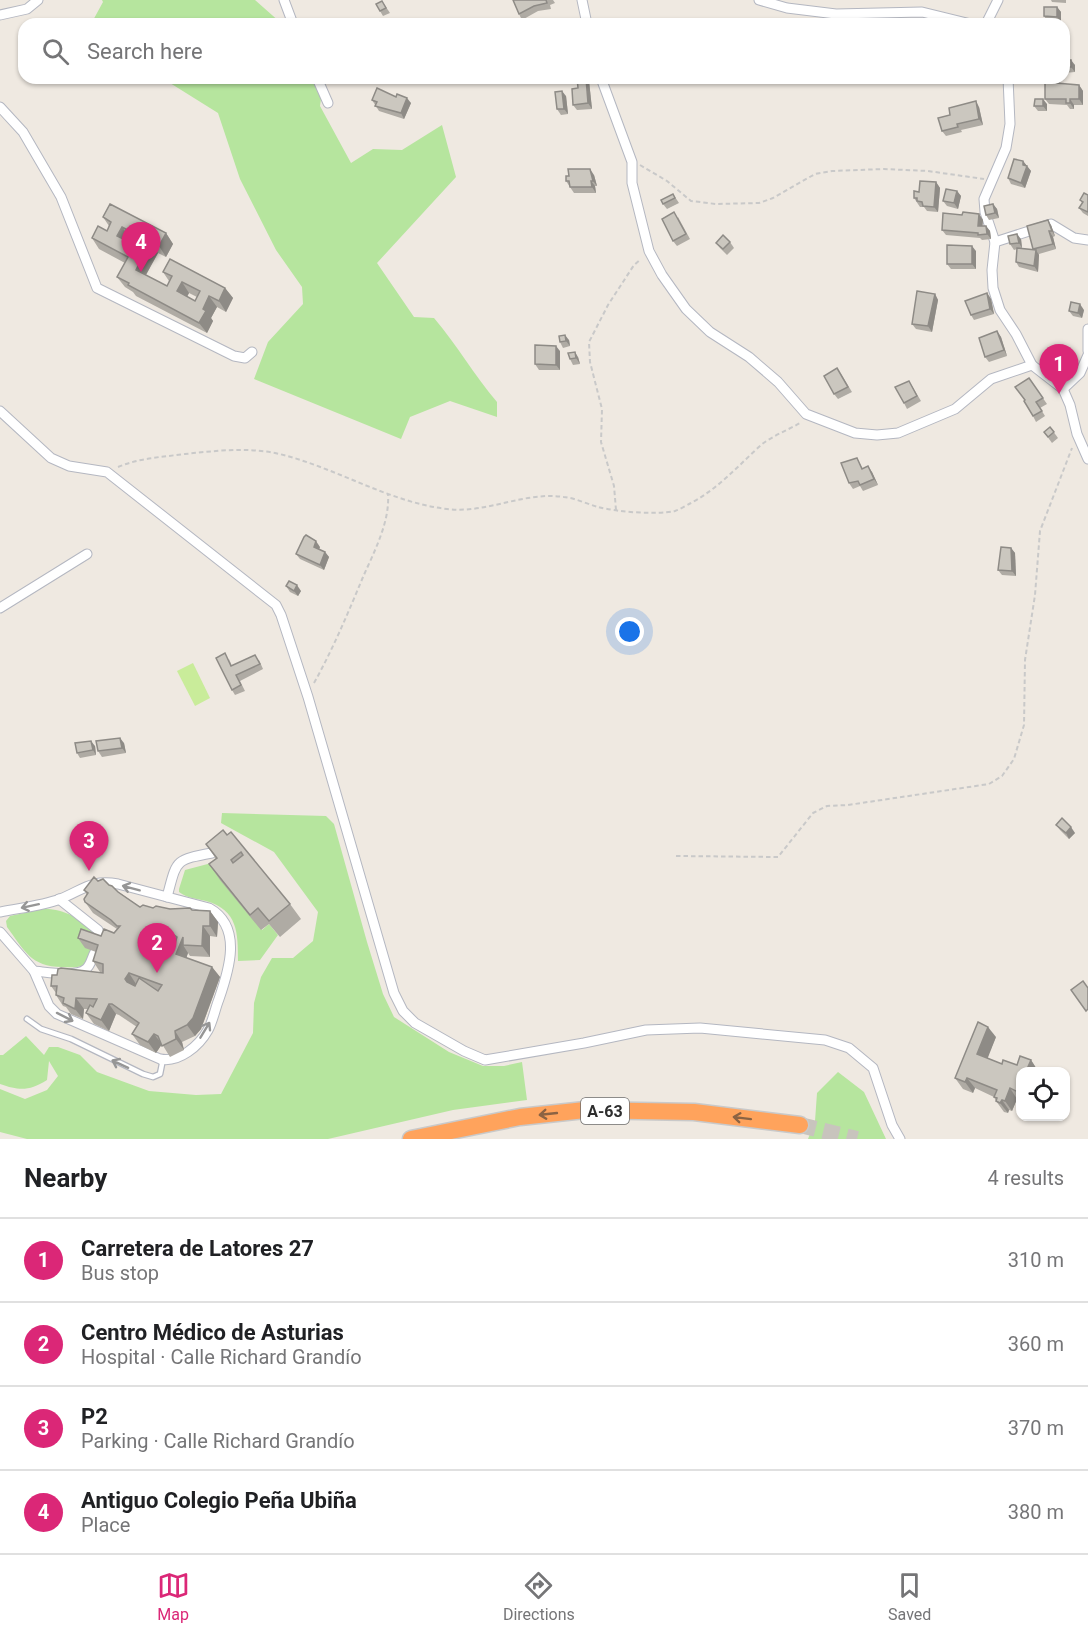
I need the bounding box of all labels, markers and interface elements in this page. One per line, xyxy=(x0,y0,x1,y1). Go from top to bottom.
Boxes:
search box xyxy=(18,18,1070,84)
icon: search xyxy=(39,35,72,68)
text: Search here xyxy=(87,39,203,64)
pin: 4 xyxy=(122,222,160,272)
pin: 1 xyxy=(1040,344,1078,394)
your location xyxy=(615,617,644,646)
pin: 3 xyxy=(70,822,109,871)
one-way arrow xyxy=(122,882,141,893)
one-way arrow xyxy=(20,901,40,912)
pin: 2 xyxy=(138,924,176,973)
one-way arrow xyxy=(56,1012,74,1024)
one-way arrow xyxy=(200,1022,212,1039)
one-way arrow xyxy=(112,1057,130,1069)
map controls xyxy=(1016,1067,1070,1121)
button: locate xyxy=(1016,1067,1070,1121)
road number: A-63 xyxy=(581,1098,629,1124)
one-way arrow xyxy=(538,1109,558,1120)
one-way arrow xyxy=(733,1112,753,1123)
text: Nearby xyxy=(24,1163,107,1193)
text: 4 results xyxy=(988,1166,1064,1190)
text: Carretera de Latores 27 xyxy=(81,1236,314,1261)
text: 1 xyxy=(38,1248,49,1272)
text: 310 m xyxy=(1008,1248,1064,1272)
text: Bus stop xyxy=(81,1261,159,1285)
text: Centro Médico de Asturias xyxy=(81,1320,344,1345)
text: 2 xyxy=(38,1332,49,1356)
text: 360 m xyxy=(1008,1332,1064,1356)
text: Hospital · Calle Richard Grandío xyxy=(81,1345,362,1369)
text: P2 xyxy=(81,1404,108,1429)
text: 3 xyxy=(38,1416,49,1440)
text: 370 m xyxy=(1008,1416,1064,1440)
text: Parking · Calle Richard Grandío xyxy=(81,1429,355,1453)
text: Antiguo Colegio Peña Ubiña xyxy=(81,1488,357,1513)
text: 4 xyxy=(38,1500,49,1524)
text: 380 m xyxy=(1008,1500,1064,1524)
text: Place xyxy=(81,1513,130,1537)
tab: Map xyxy=(157,1569,190,1624)
tab: Directions xyxy=(503,1569,575,1624)
tab: Saved xyxy=(888,1569,931,1624)

